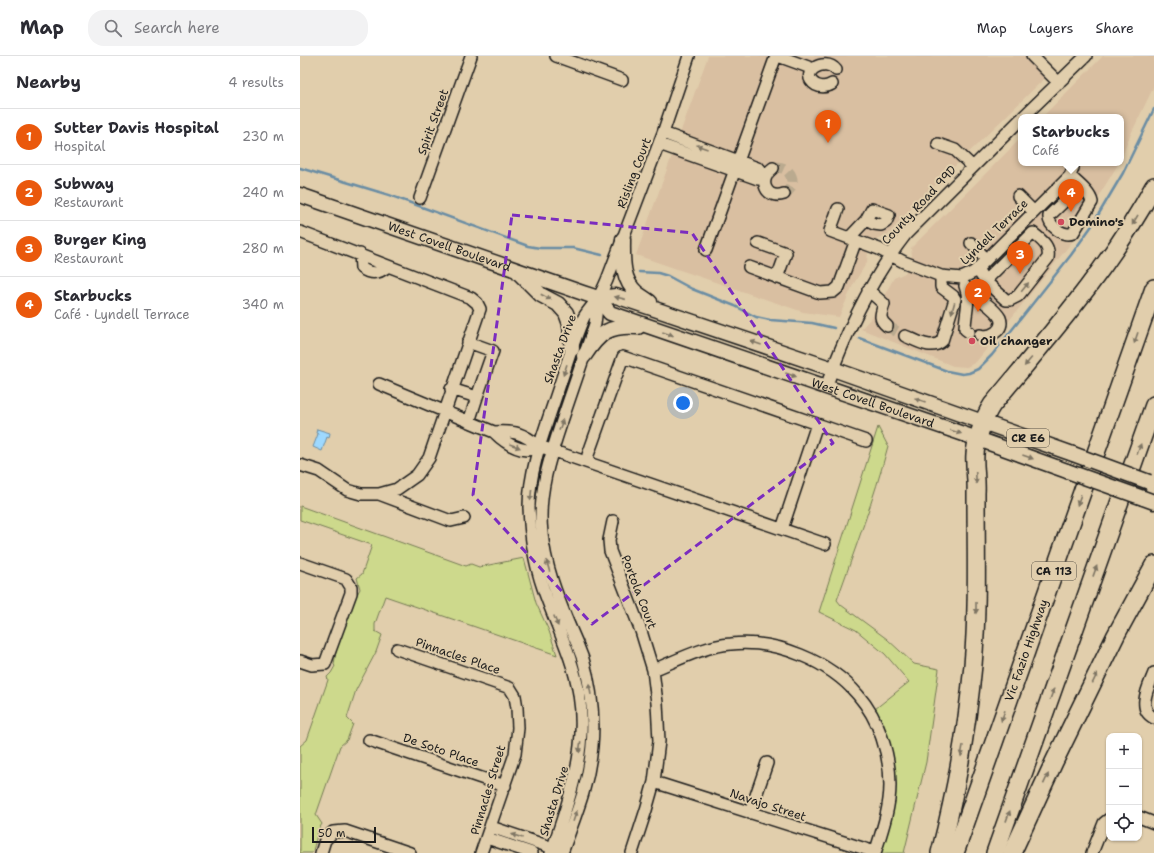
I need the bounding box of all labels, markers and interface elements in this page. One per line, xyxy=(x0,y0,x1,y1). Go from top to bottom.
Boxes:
search box xyxy=(88,10,368,46)
text: Map xyxy=(20,15,64,40)
icon: search xyxy=(102,17,124,39)
text: Search here xyxy=(134,18,220,38)
text: Map xyxy=(977,19,1007,37)
text: Layers xyxy=(1029,19,1073,37)
text: Share xyxy=(1095,19,1134,37)
text: Nearby xyxy=(16,71,81,93)
text: 4 results xyxy=(228,74,284,91)
street label: Spirit Street xyxy=(414,87,452,157)
pin: 1 xyxy=(815,110,841,143)
popup xyxy=(1018,114,1124,166)
text: Sutter Davis Hospital xyxy=(54,118,219,138)
text: Starbucks xyxy=(1032,122,1110,142)
text: 1 xyxy=(26,128,32,145)
text: 230 m xyxy=(242,128,284,145)
street label: Risling Court xyxy=(613,135,655,211)
text: Hospital xyxy=(54,138,105,155)
text: Café xyxy=(1032,142,1059,159)
one-way arrow xyxy=(696,144,708,150)
street label: County Road 99D xyxy=(878,162,960,248)
text: Subway xyxy=(54,174,114,194)
pin: 4 xyxy=(1058,179,1084,212)
text: 2 xyxy=(24,184,34,201)
text: 240 m xyxy=(242,184,284,201)
text: Restaurant xyxy=(54,194,124,211)
street label: Lyndell Terrace xyxy=(957,195,1032,268)
place label: Domino's xyxy=(1069,214,1124,230)
one-way arrow xyxy=(1131,214,1138,226)
marker: Domino's xyxy=(1056,217,1066,227)
street label: West Covell Boulevard xyxy=(386,218,513,275)
text: Burger King xyxy=(54,230,146,250)
text: 3 xyxy=(24,240,34,257)
text: 280 m xyxy=(242,240,284,257)
pin: 3 xyxy=(1007,241,1033,274)
text: Restaurant xyxy=(54,250,124,267)
pin: 2 xyxy=(965,279,991,312)
one-way arrow xyxy=(1020,281,1029,292)
text: Starbucks xyxy=(54,286,132,306)
one-way arrow xyxy=(540,294,552,301)
one-way arrow xyxy=(613,294,626,300)
text: 4 xyxy=(24,296,34,313)
text: 340 m xyxy=(242,296,284,313)
one-way arrow xyxy=(950,302,956,314)
text: Café · Lyndell Terrace xyxy=(54,306,190,323)
street label: Shasta Drive xyxy=(540,312,580,386)
one-way arrow xyxy=(662,331,674,337)
place label: Oil changer xyxy=(980,333,1053,349)
one-way arrow xyxy=(1133,333,1139,345)
marker: Oil changer xyxy=(967,336,977,346)
one-way arrow xyxy=(750,339,762,345)
one-way arrow xyxy=(1023,357,1032,368)
one-way arrow xyxy=(562,365,568,377)
one-way arrow xyxy=(785,372,797,378)
street label: West Covell Boulevard xyxy=(809,375,937,432)
your location xyxy=(673,393,693,413)
one-way arrow xyxy=(914,397,926,403)
one-way arrow xyxy=(558,419,564,431)
one-way arrow xyxy=(950,429,962,435)
road number: CR E6 xyxy=(1007,429,1049,447)
one-way arrow xyxy=(1136,442,1142,454)
one-way arrow xyxy=(509,443,521,449)
one-way arrow xyxy=(1023,455,1035,461)
one-way arrow xyxy=(973,472,979,485)
one-way arrow xyxy=(527,489,534,501)
one-way arrow xyxy=(1076,495,1082,507)
street label: Portola Court xyxy=(618,553,660,631)
one-way arrow xyxy=(545,559,551,571)
road number: CA 113 xyxy=(1032,562,1076,580)
one-way arrow xyxy=(1092,565,1098,577)
street label: Vic Fazio Highway xyxy=(1001,597,1052,703)
one-way arrow xyxy=(973,602,979,615)
one-way arrow xyxy=(554,616,560,628)
street label: Pinnacles Place xyxy=(413,634,503,678)
one-way arrow xyxy=(1092,672,1098,684)
one-way arrow xyxy=(587,683,593,695)
one-way arrow xyxy=(1049,687,1055,699)
one-way arrow xyxy=(1000,710,1006,722)
street label: De Soto Place xyxy=(401,730,481,771)
map controls xyxy=(1106,733,1142,841)
button: + xyxy=(1106,733,1142,769)
one-way arrow xyxy=(577,741,584,753)
street label: Pinnacles Street xyxy=(467,743,509,837)
one-way arrow xyxy=(958,745,964,757)
street label: Shasta Drive xyxy=(536,764,572,838)
button: − xyxy=(1106,769,1142,805)
one-way arrow xyxy=(1043,774,1049,785)
street label: Navajo Street xyxy=(728,785,808,825)
button: locate xyxy=(1106,805,1142,841)
one-way arrow xyxy=(572,810,578,822)
one-way arrow xyxy=(1005,810,1011,822)
scale bar xyxy=(312,825,376,844)
text: 50 m xyxy=(318,826,346,841)
one-way arrow xyxy=(511,832,523,838)

